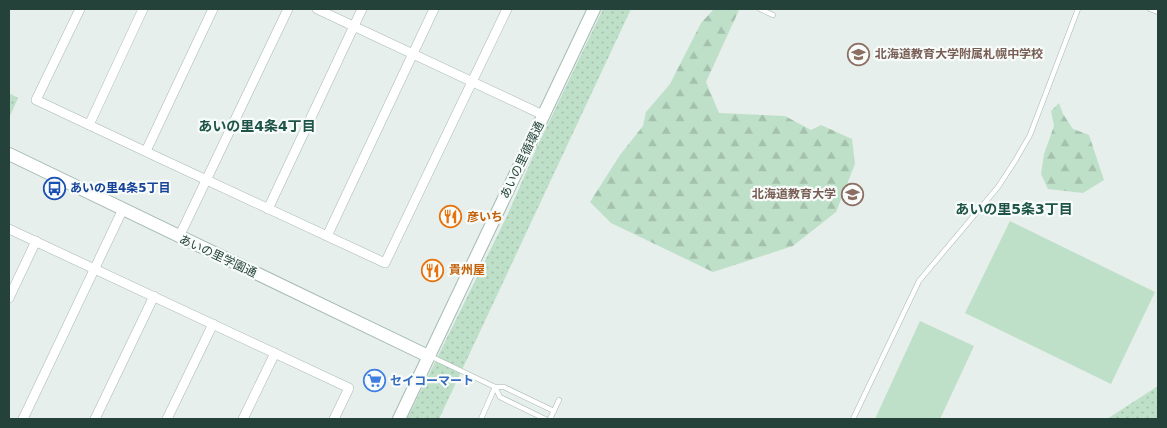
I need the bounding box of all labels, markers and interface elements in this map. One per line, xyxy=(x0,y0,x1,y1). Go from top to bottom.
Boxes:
school or university icon: 北海道教育大学附属札幌中学校 xyxy=(847,42,871,66)
place label: 北海道教育大学附属札幌中学校 xyxy=(875,47,1043,61)
district label: あいの里4条4丁目 xyxy=(198,118,316,134)
street label: あいの里循環通 xyxy=(497,119,547,201)
bus stop icon: あいの里4条5丁目 xyxy=(42,176,66,200)
place label: あいの里4条5丁目 xyxy=(70,181,171,195)
school or university icon: 北海道教育大学 xyxy=(840,182,864,206)
place label: 北海道教育大学 xyxy=(752,187,836,201)
district label: あいの里5条3丁目 xyxy=(955,201,1073,217)
restaurant icon: 彦いち xyxy=(439,205,463,229)
place label: 彦いち xyxy=(467,210,503,224)
street label: あいの里学園通 xyxy=(177,232,259,280)
restaurant icon: 貴州屋 xyxy=(421,258,445,282)
place label: 貴州屋 xyxy=(449,263,485,277)
supermarket icon: セイコーマート xyxy=(362,369,386,393)
place label: セイコーマート xyxy=(390,374,474,388)

